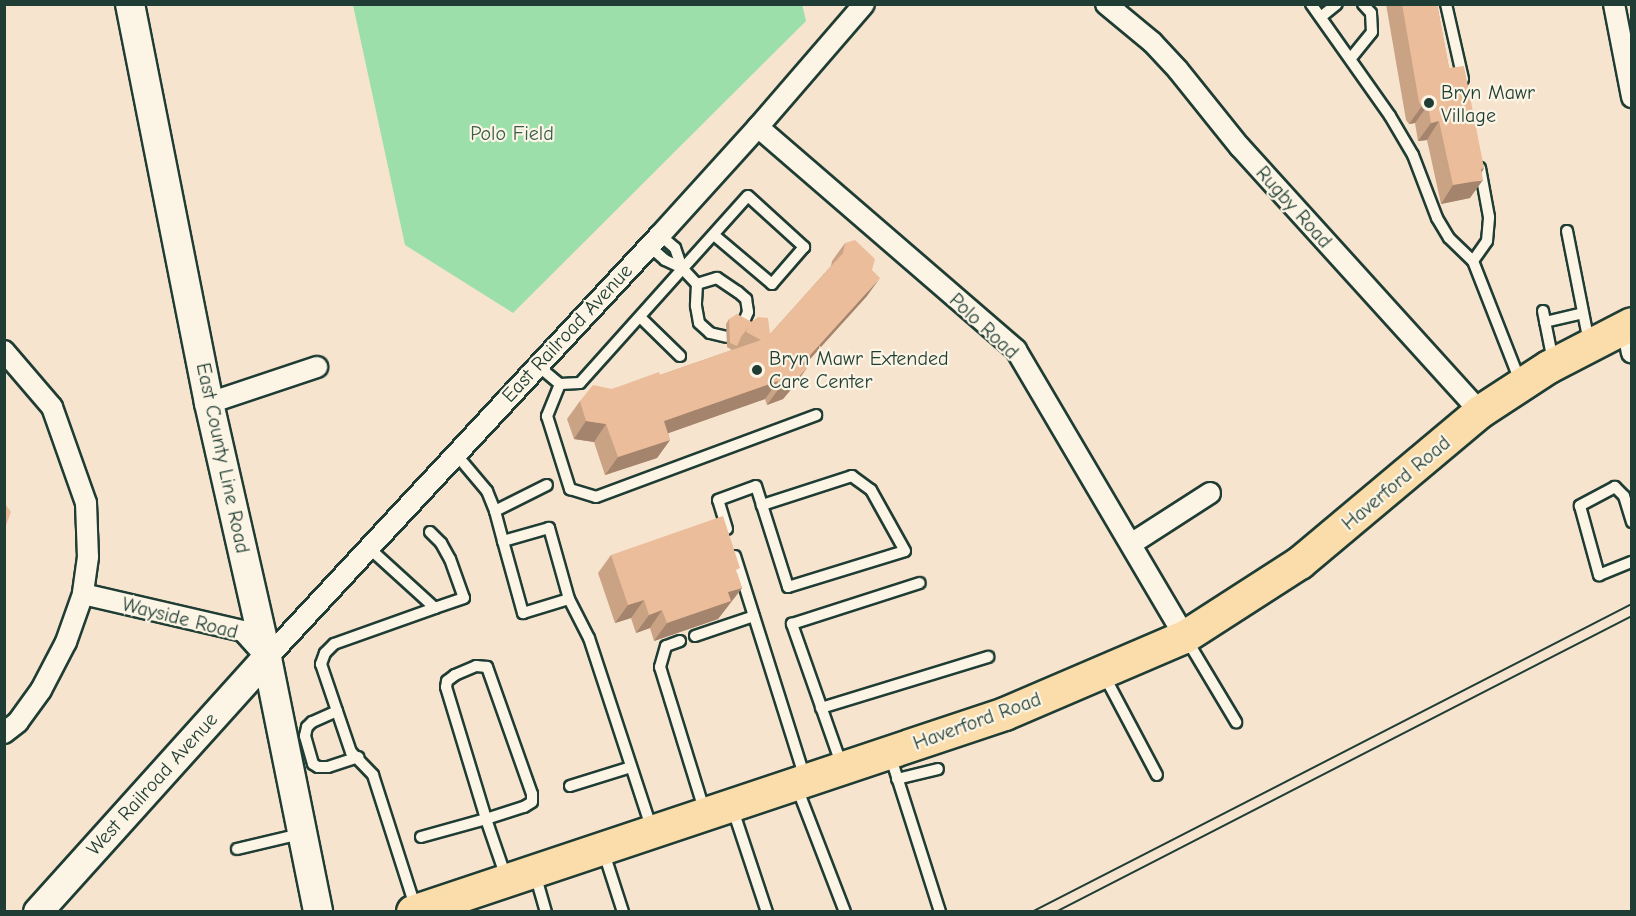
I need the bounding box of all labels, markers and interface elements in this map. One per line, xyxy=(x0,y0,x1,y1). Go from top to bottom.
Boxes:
place label: Bryn Mawr Village xyxy=(1441,80,1535,127)
marker: Bryn Mawr Village xyxy=(1422,96,1436,110)
park label: Polo Field xyxy=(470,121,554,145)
street label: Rugby Road xyxy=(1251,161,1337,253)
street label: East Railroad Avenue xyxy=(497,259,637,407)
street label: Polo Road xyxy=(944,288,1024,364)
place label: Bryn Mawr Extended Care Center xyxy=(769,346,949,393)
street label: East County Line Road xyxy=(191,361,255,555)
marker: Bryn Mawr Extended Care Center xyxy=(750,363,764,377)
street label: Haverford Road xyxy=(1337,431,1455,535)
street label: Wayside Road xyxy=(120,592,240,644)
street label: Haverford Road xyxy=(910,687,1044,755)
street label: West Railroad Avenue xyxy=(81,707,223,861)

